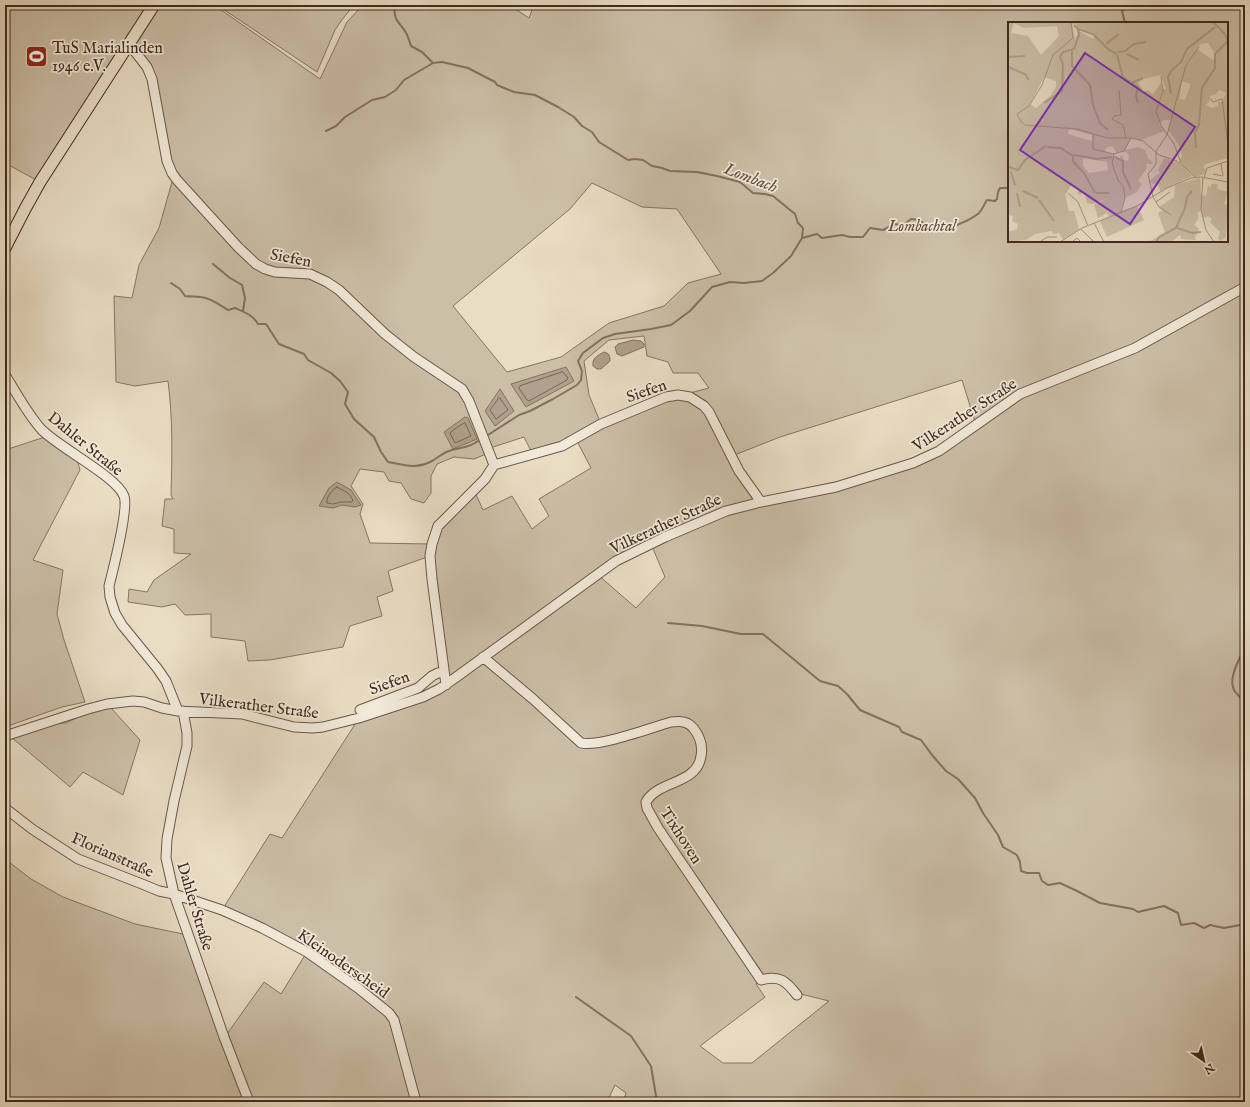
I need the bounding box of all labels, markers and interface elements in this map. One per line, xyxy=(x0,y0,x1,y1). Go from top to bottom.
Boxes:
inset map xyxy=(1008,22,1228,242)
place label: TuS Marialinden 1946 e.V. xyxy=(52,39,163,77)
sports icon: TuS Marialinden 1946 e.V. xyxy=(24,43,50,69)
water label: Lombach xyxy=(720,158,780,198)
park label: Lombachtal xyxy=(887,217,957,237)
street label: Siefen xyxy=(268,245,313,273)
street label: Vilkerather Straße xyxy=(908,374,1021,457)
street label: Siefen xyxy=(624,376,670,408)
street label: Dahler Straße xyxy=(43,408,127,481)
street label: Vilkerather Straße xyxy=(606,490,725,560)
street label: Siefen xyxy=(367,667,413,700)
street label: Vilkerather Straße xyxy=(197,690,320,724)
street label: Tixhoven xyxy=(655,804,706,869)
street label: Florianstraße xyxy=(68,829,157,883)
street label: Dahler Straße xyxy=(171,860,217,953)
street label: Kleinoderscheid xyxy=(293,926,393,1004)
north arrow xyxy=(1184,1041,1224,1081)
text: N xyxy=(1201,1059,1218,1077)

